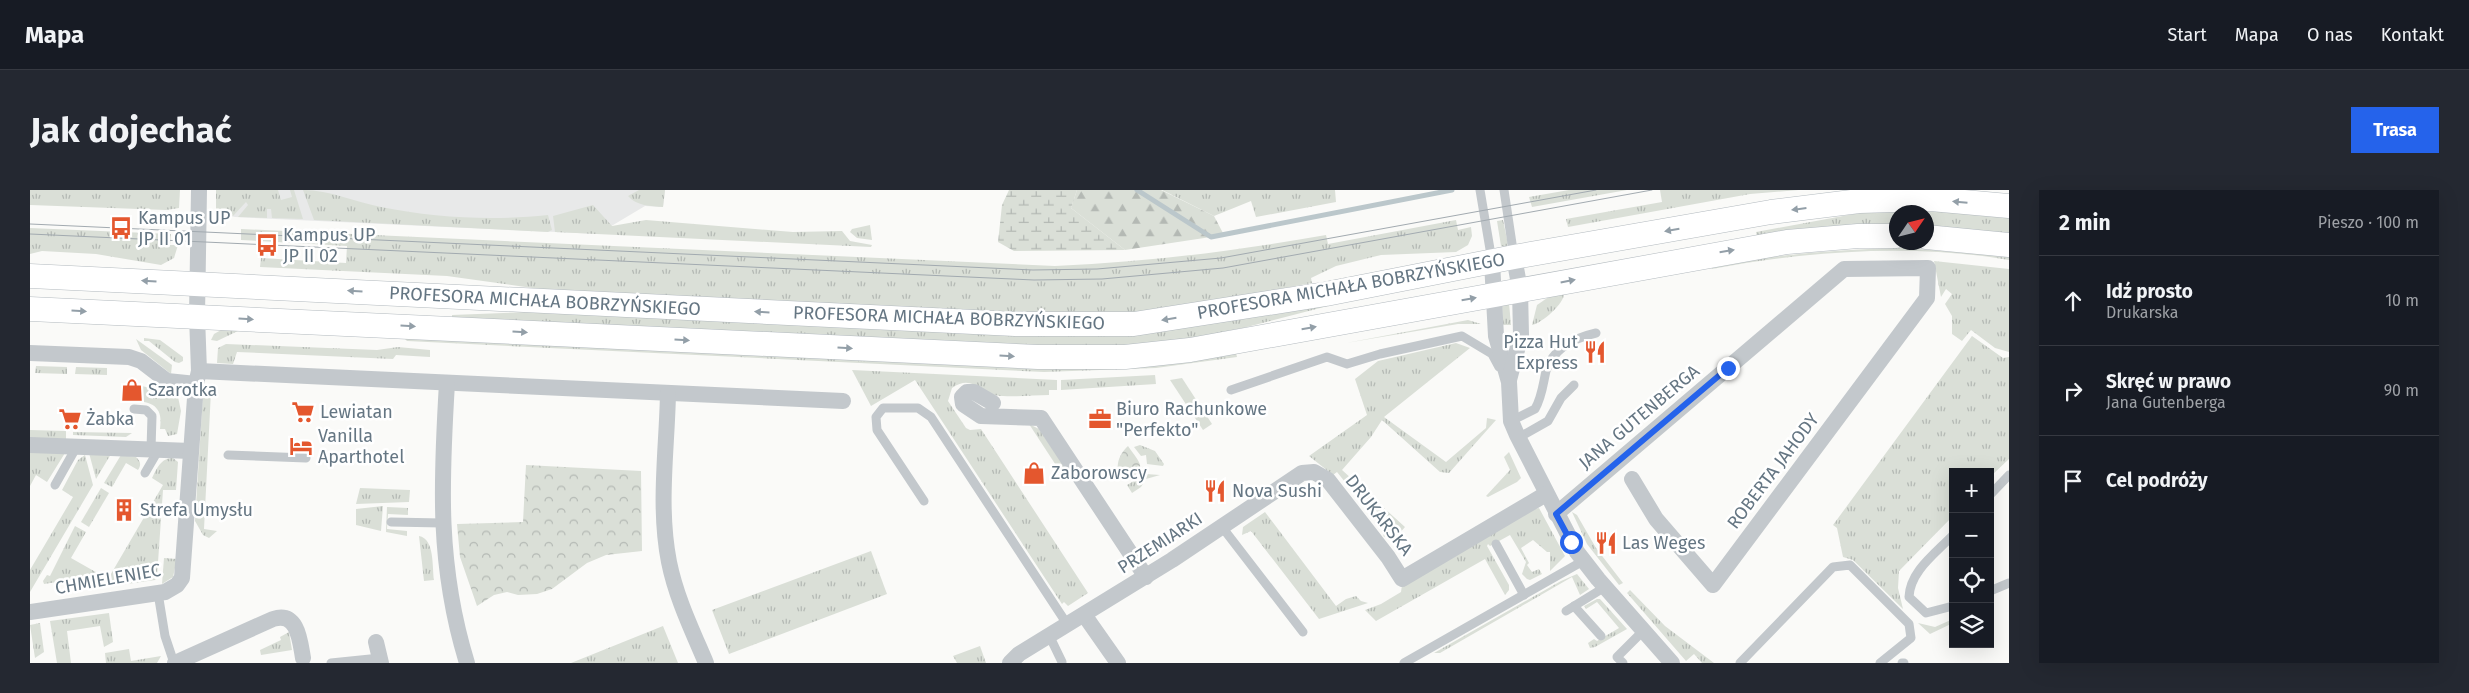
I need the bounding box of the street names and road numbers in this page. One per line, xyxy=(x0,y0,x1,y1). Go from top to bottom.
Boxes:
street label: PROFESORA MICHAŁA BOBRZYŃSKIEGO xyxy=(1195,247,1507,324)
street label: PROFESORA MICHAŁA BOBRZYŃSKIEGO xyxy=(389,281,701,320)
street label: PROFESORA MICHAŁA BOBRZYŃSKIEGO xyxy=(793,301,1105,334)
street label: JANA GUTENBERGA xyxy=(1574,360,1704,474)
street label: ROBERTA JAHODY xyxy=(1722,409,1824,533)
street label: DRUKARSKA xyxy=(1341,470,1418,560)
street label: PRZEMIARKI xyxy=(1113,507,1207,579)
street label: CHMIELENIEC xyxy=(53,559,163,599)

